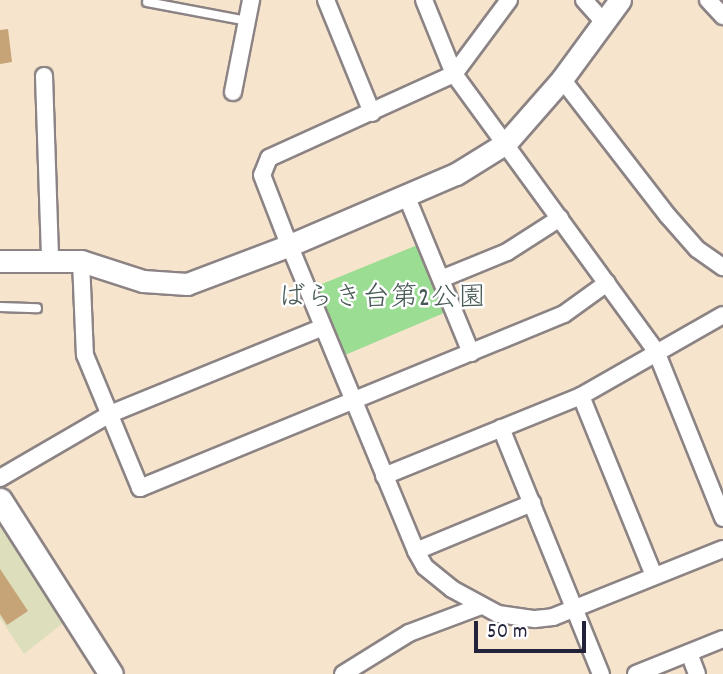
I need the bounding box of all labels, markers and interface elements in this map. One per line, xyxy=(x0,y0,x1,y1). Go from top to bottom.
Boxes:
park label: ばらき台第2公園 xyxy=(278,283,486,317)
scale bar xyxy=(478,608,590,652)
text: 50 m xyxy=(487,618,527,648)

